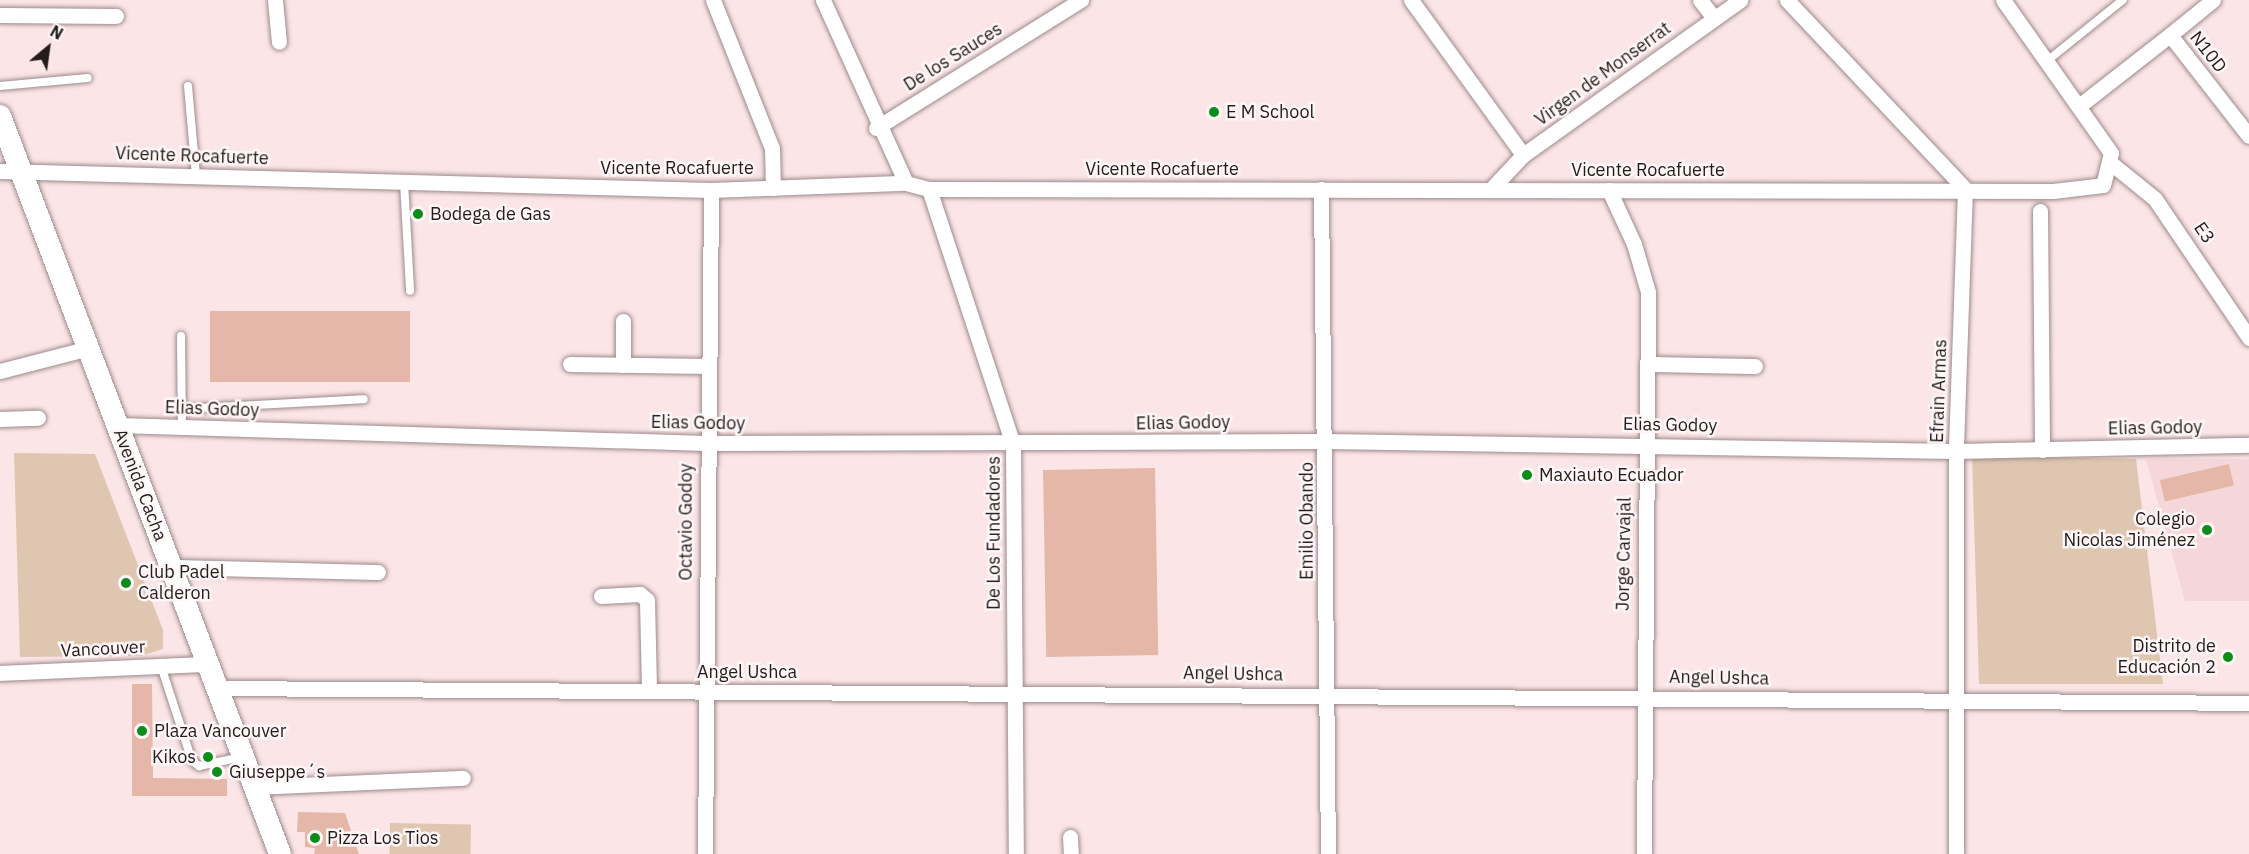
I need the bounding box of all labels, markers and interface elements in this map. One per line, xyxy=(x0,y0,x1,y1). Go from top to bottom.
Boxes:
street label: Virgen de Monserrat xyxy=(1531,17,1675,131)
north arrow xyxy=(18,18,78,78)
street label: De los Sauces xyxy=(900,18,1006,96)
text: N xyxy=(47,21,67,44)
street label: N10D xyxy=(2185,27,2231,77)
place label: E M School xyxy=(1226,101,1314,123)
marker: E M School xyxy=(1207,105,1221,119)
street label: Vicente Rocafuerte xyxy=(115,143,269,169)
street label: Vicente Rocafuerte xyxy=(600,157,754,179)
street label: Vicente Rocafuerte xyxy=(1085,158,1239,180)
street label: Vicente Rocafuerte xyxy=(1571,159,1725,181)
place label: Bodega de Gas xyxy=(430,203,551,225)
marker: Bodega de Gas xyxy=(411,207,425,221)
street label: E3 xyxy=(2189,218,2219,248)
street label: Efrain Armas xyxy=(1926,339,1952,443)
street label: Elias Godoy xyxy=(164,397,260,421)
street label: Elias Godoy xyxy=(651,411,745,435)
street label: Elias Godoy xyxy=(1136,411,1230,435)
street label: Elias Godoy xyxy=(1623,413,1717,437)
street label: Elias Godoy xyxy=(2108,416,2202,440)
street label: Avenida Cacha xyxy=(109,426,171,544)
street label: De Los Fundadores xyxy=(983,456,1005,610)
street label: Emilio Obando xyxy=(1296,462,1318,580)
street label: Octavio Godoy xyxy=(675,463,697,581)
place label: Maxiauto Ecuador xyxy=(1539,464,1684,486)
marker: Maxiauto Ecuador xyxy=(1520,468,1534,482)
street label: Jorge Carvajal xyxy=(1612,497,1636,611)
place label: Colegio Nicolas Jiménez xyxy=(2064,509,2195,552)
marker: Colegio Nicolas Jiménez xyxy=(2200,523,2214,537)
place label: Club Padel Calderon xyxy=(138,562,225,604)
marker: Club Padel Calderon xyxy=(119,576,133,590)
street label: Vancouver xyxy=(60,636,146,662)
place label: Distrito de Educación 2 xyxy=(2117,636,2216,678)
marker: Distrito de Educación 2 xyxy=(2221,650,2235,664)
street label: Angel Ushca xyxy=(697,661,797,683)
street label: Angel Ushca xyxy=(1183,662,1283,686)
street label: Angel Ushca xyxy=(1669,666,1769,690)
place label: Plaza Vancouver xyxy=(154,720,286,742)
marker: Plaza Vancouver xyxy=(135,724,149,738)
place label: Kikos xyxy=(152,746,196,768)
marker: Kikos xyxy=(201,750,215,764)
place label: Giuseppe´s xyxy=(229,761,325,783)
marker: Giuseppe´s xyxy=(210,765,224,779)
place label: Pizza Los Tios xyxy=(327,827,439,849)
marker: Pizza Los Tios xyxy=(308,831,322,845)

